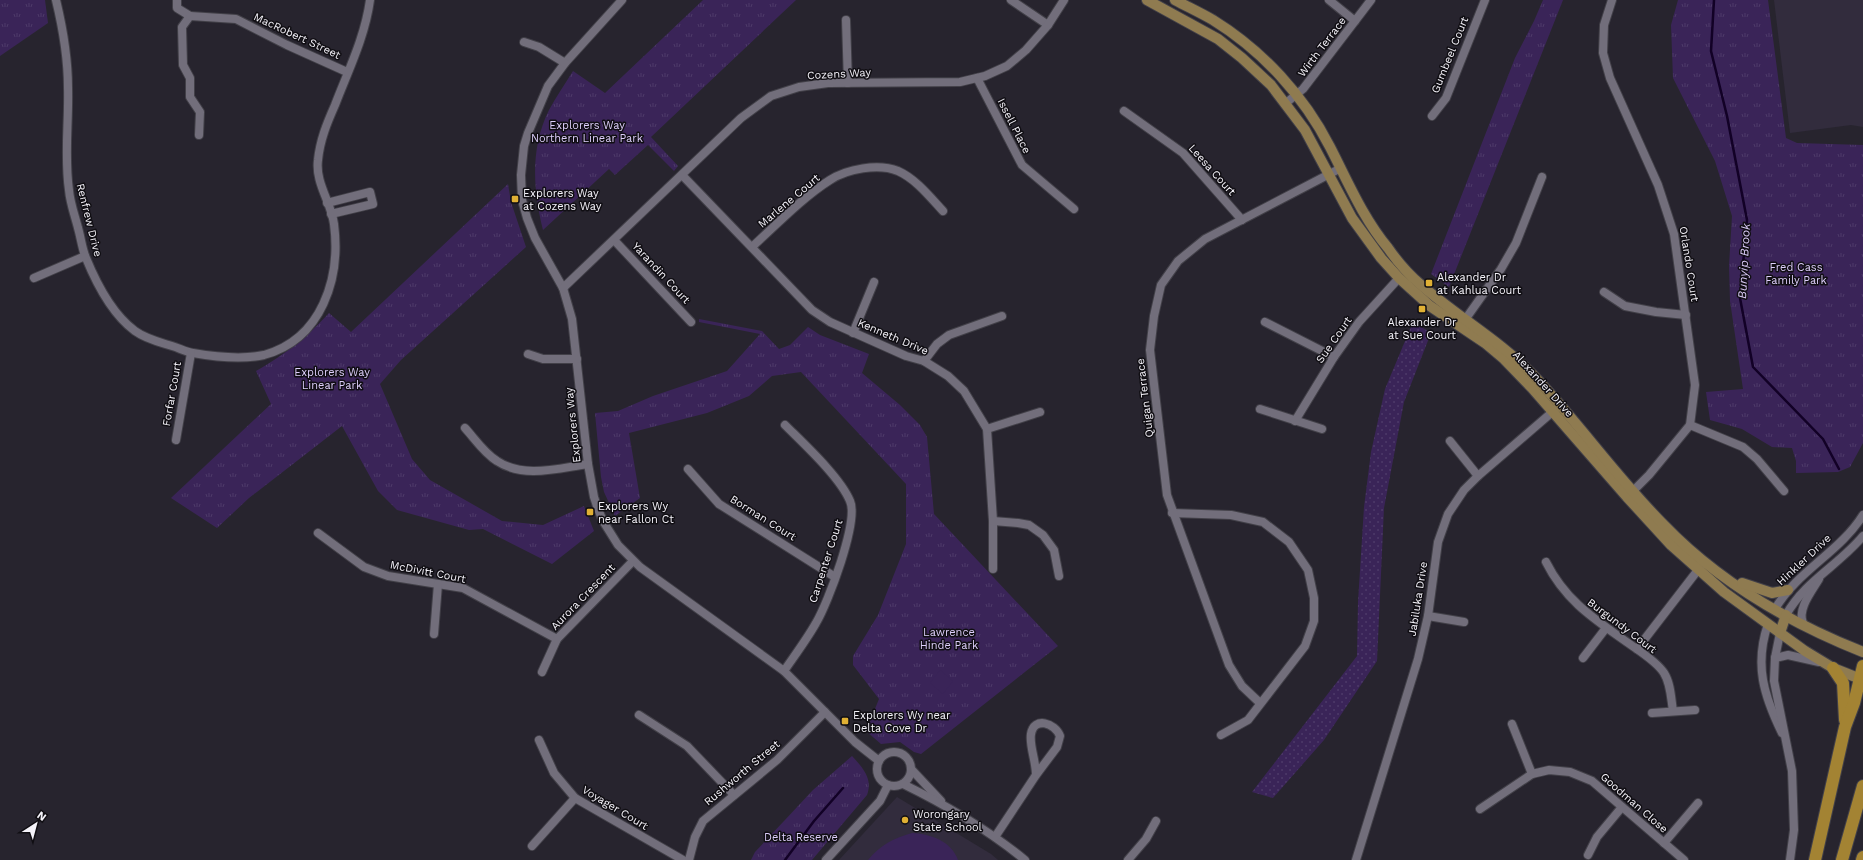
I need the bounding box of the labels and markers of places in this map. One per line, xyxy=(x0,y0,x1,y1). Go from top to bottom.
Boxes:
place label: Explorers Way at Cozens Way xyxy=(523,187,602,213)
marker: Explorers Way at Cozens Way xyxy=(510,194,520,204)
place label: Alexander Dr at Kahlua Court xyxy=(1437,271,1521,297)
marker: Alexander Dr at Kahlua Court xyxy=(1424,278,1434,288)
marker: Alexander Dr at Sue Court xyxy=(1417,304,1427,314)
place label: Alexander Dr at Sue Court xyxy=(1387,316,1457,342)
place label: Explorers Wy near Fallon Ct xyxy=(598,500,674,526)
marker: Explorers Wy near Fallon Ct xyxy=(585,507,595,517)
place label: Explorers Wy near Delta Cove Dr xyxy=(853,709,951,735)
marker: Explorers Wy near Delta Cove Dr xyxy=(840,716,850,726)
place label: Worongary State School xyxy=(913,808,983,834)
marker: Worongary State School xyxy=(900,815,910,825)

